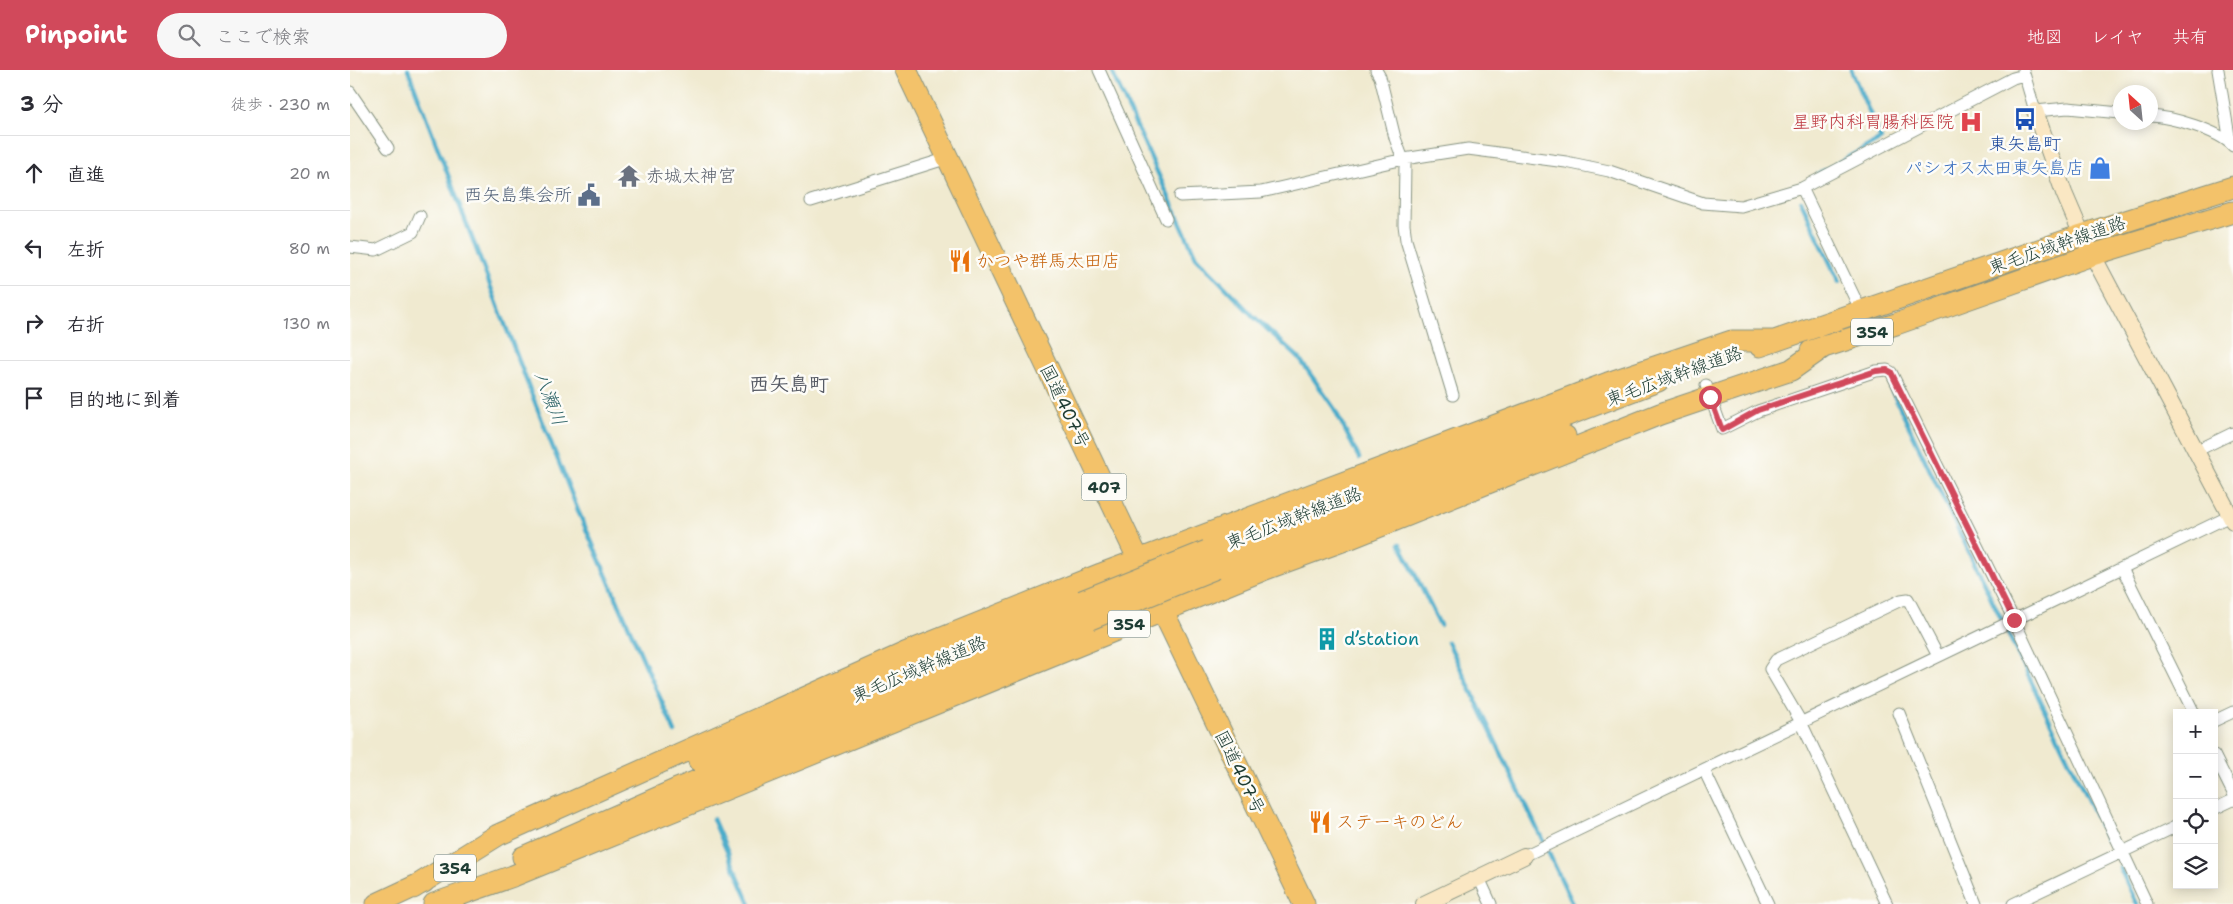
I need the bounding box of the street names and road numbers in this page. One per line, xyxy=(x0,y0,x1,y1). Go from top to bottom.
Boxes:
street label: 東毛広域幹線道路 xyxy=(1985,210,2129,280)
road number: 354 xyxy=(1851,318,1893,346)
street label: 東毛広域幹線道路 xyxy=(1602,340,1746,412)
street label: 国道407号 xyxy=(1034,360,1096,452)
road number: 407 xyxy=(1082,474,1126,501)
street label: 東毛広域幹線道路 xyxy=(1222,481,1366,555)
road number: 354 xyxy=(1108,610,1150,638)
street label: 東毛広域幹線道路 xyxy=(848,630,990,708)
street label: 国道407号 xyxy=(1209,726,1271,818)
road number: 354 xyxy=(434,854,476,881)

